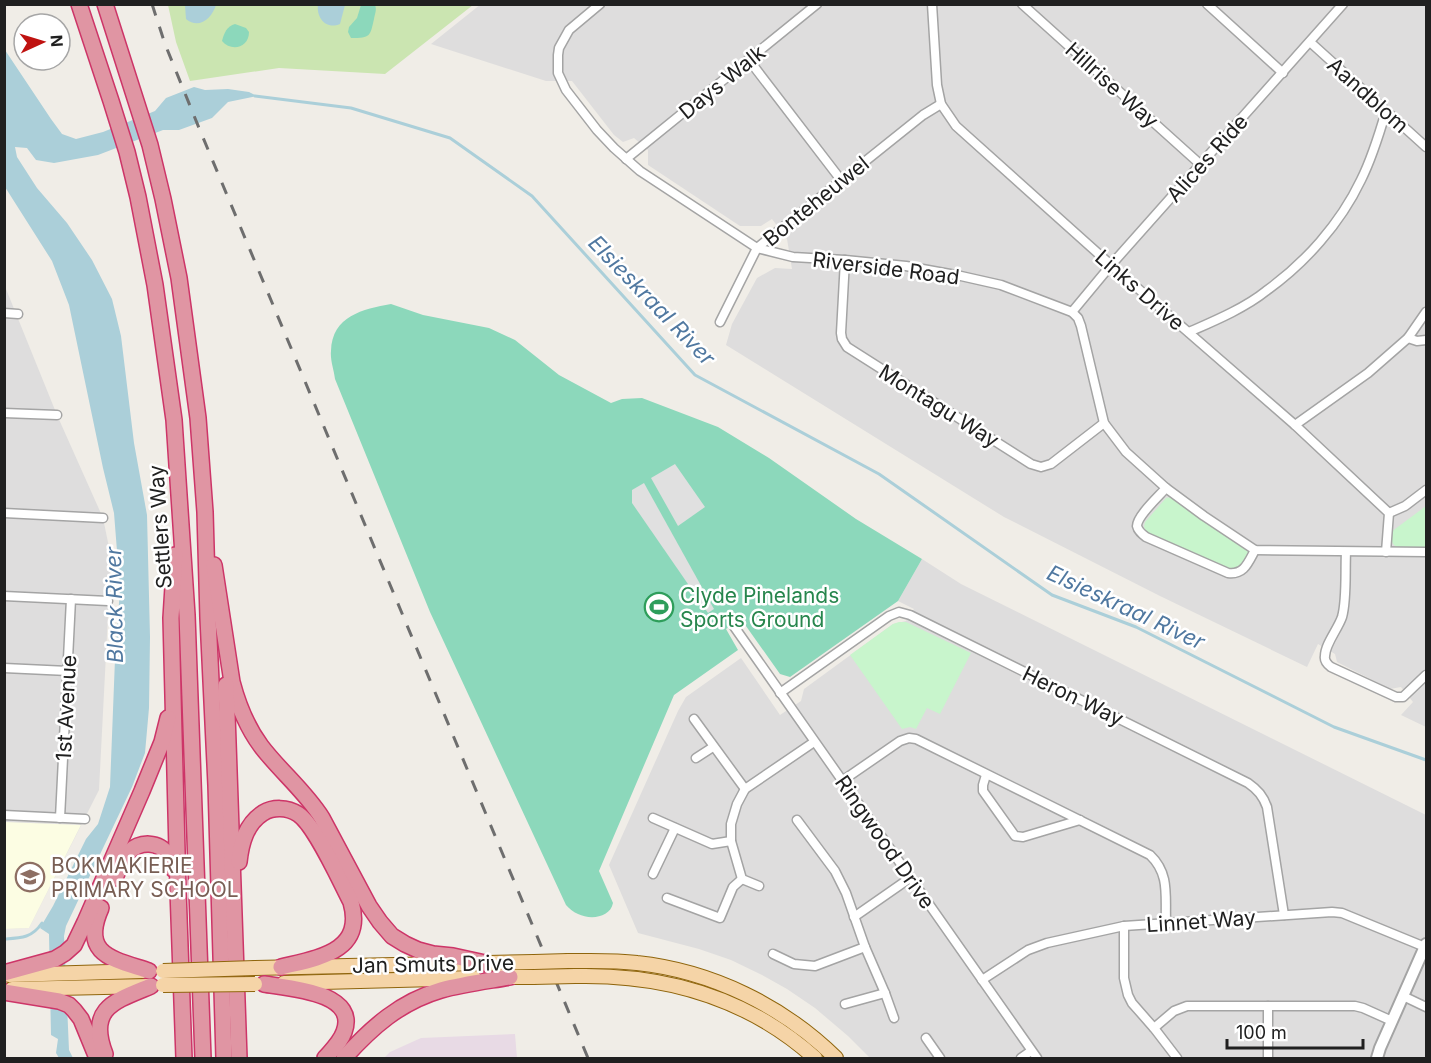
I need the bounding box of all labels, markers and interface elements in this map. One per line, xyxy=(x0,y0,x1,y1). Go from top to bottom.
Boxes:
north arrow xyxy=(12,12,72,72)
text: N xyxy=(47,34,67,48)
street label: Hillrise Way xyxy=(1060,37,1164,133)
street label: Days Walk xyxy=(674,39,770,124)
street label: Aandblom xyxy=(1322,52,1414,138)
street label: Alices Ride xyxy=(1161,109,1253,207)
street label: Bonteheuwel xyxy=(758,151,874,251)
water label: Elsieskraal River xyxy=(583,230,721,371)
street label: Links Drive xyxy=(1090,244,1190,336)
street label: Riverside Road xyxy=(811,247,961,289)
street label: Montagu Way xyxy=(874,359,1004,453)
street label: Settlers Way xyxy=(143,464,177,590)
water label: Black River xyxy=(100,546,128,663)
water label: Elsieskraal River xyxy=(1043,559,1209,655)
place label: Clyde Pinelands Sports Ground xyxy=(680,583,839,632)
sports icon: Clyde Pinelands Sports Ground xyxy=(643,591,675,623)
street label: 1st Avenue xyxy=(51,654,81,762)
street label: Heron Way xyxy=(1018,661,1128,731)
street label: Ringwood Drive xyxy=(830,771,940,913)
place label: BOKMAKIERIE PRIMARY SCHOOL xyxy=(51,853,239,902)
school or university icon: BOKMAKIERIE PRIMARY SCHOOL xyxy=(14,861,46,893)
street label: Linnet Way xyxy=(1145,905,1257,937)
street label: Jan Smuts Drive xyxy=(352,950,514,978)
scale bar xyxy=(1227,1012,1364,1050)
text: 100 m xyxy=(1236,1022,1287,1043)

